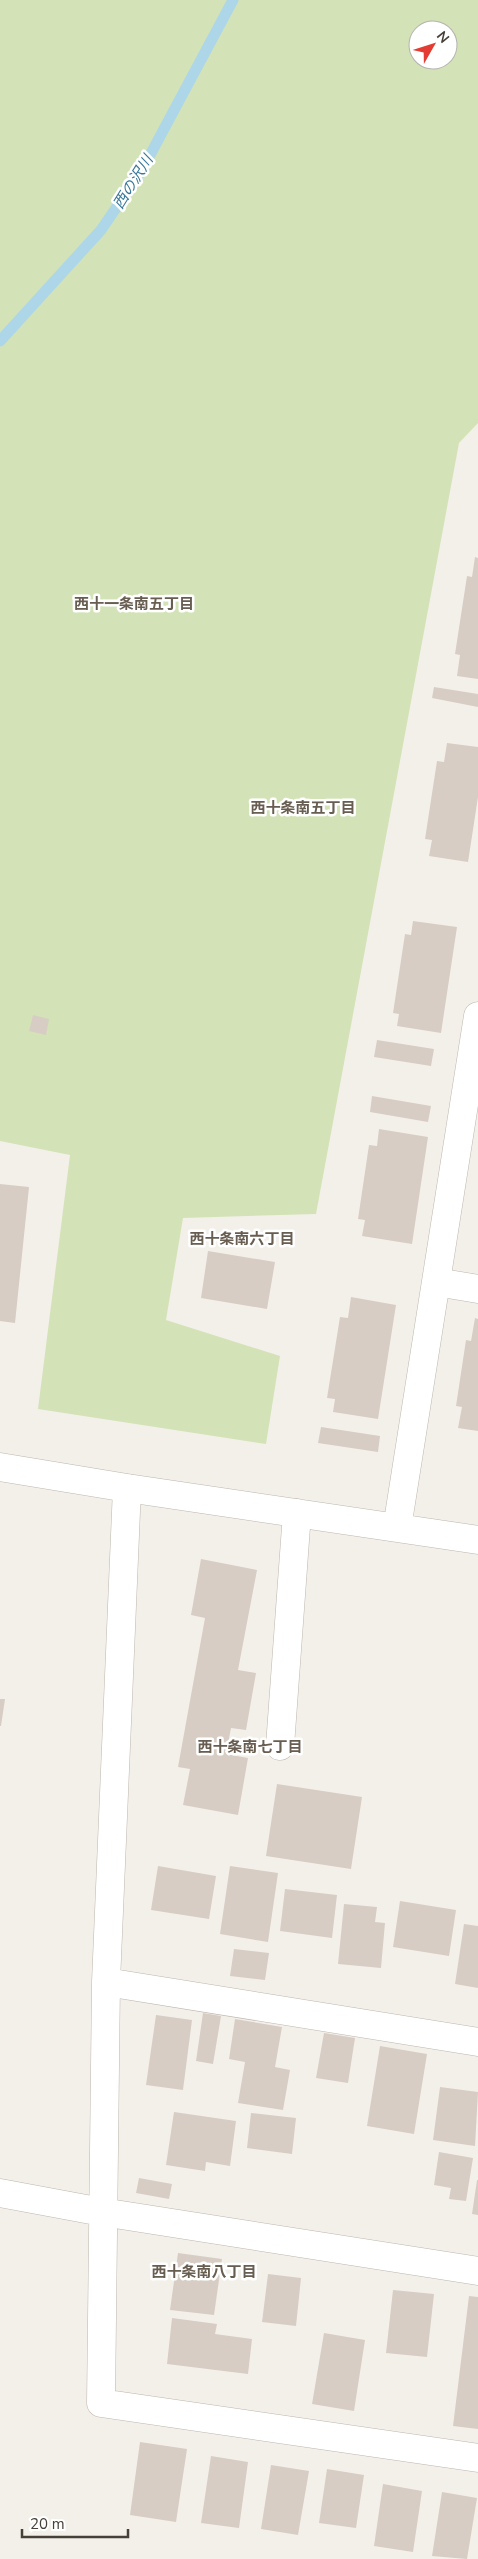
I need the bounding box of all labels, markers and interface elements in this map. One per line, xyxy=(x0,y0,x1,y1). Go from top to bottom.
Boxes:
north arrow xyxy=(408,20,458,70)
text: N xyxy=(432,27,453,47)
water label: 西の沢川 xyxy=(109,150,158,213)
district label: 西十一条南五丁目 xyxy=(74,594,194,614)
district label: 西十条南五丁目 xyxy=(250,798,356,818)
district label: 西十条南六丁目 xyxy=(189,1229,295,1249)
district label: 西十条南七丁目 xyxy=(197,1737,303,1757)
district label: 西十条南八丁目 xyxy=(151,2262,257,2282)
scale bar xyxy=(22,2506,129,2538)
text: 20 m xyxy=(30,2514,65,2534)

